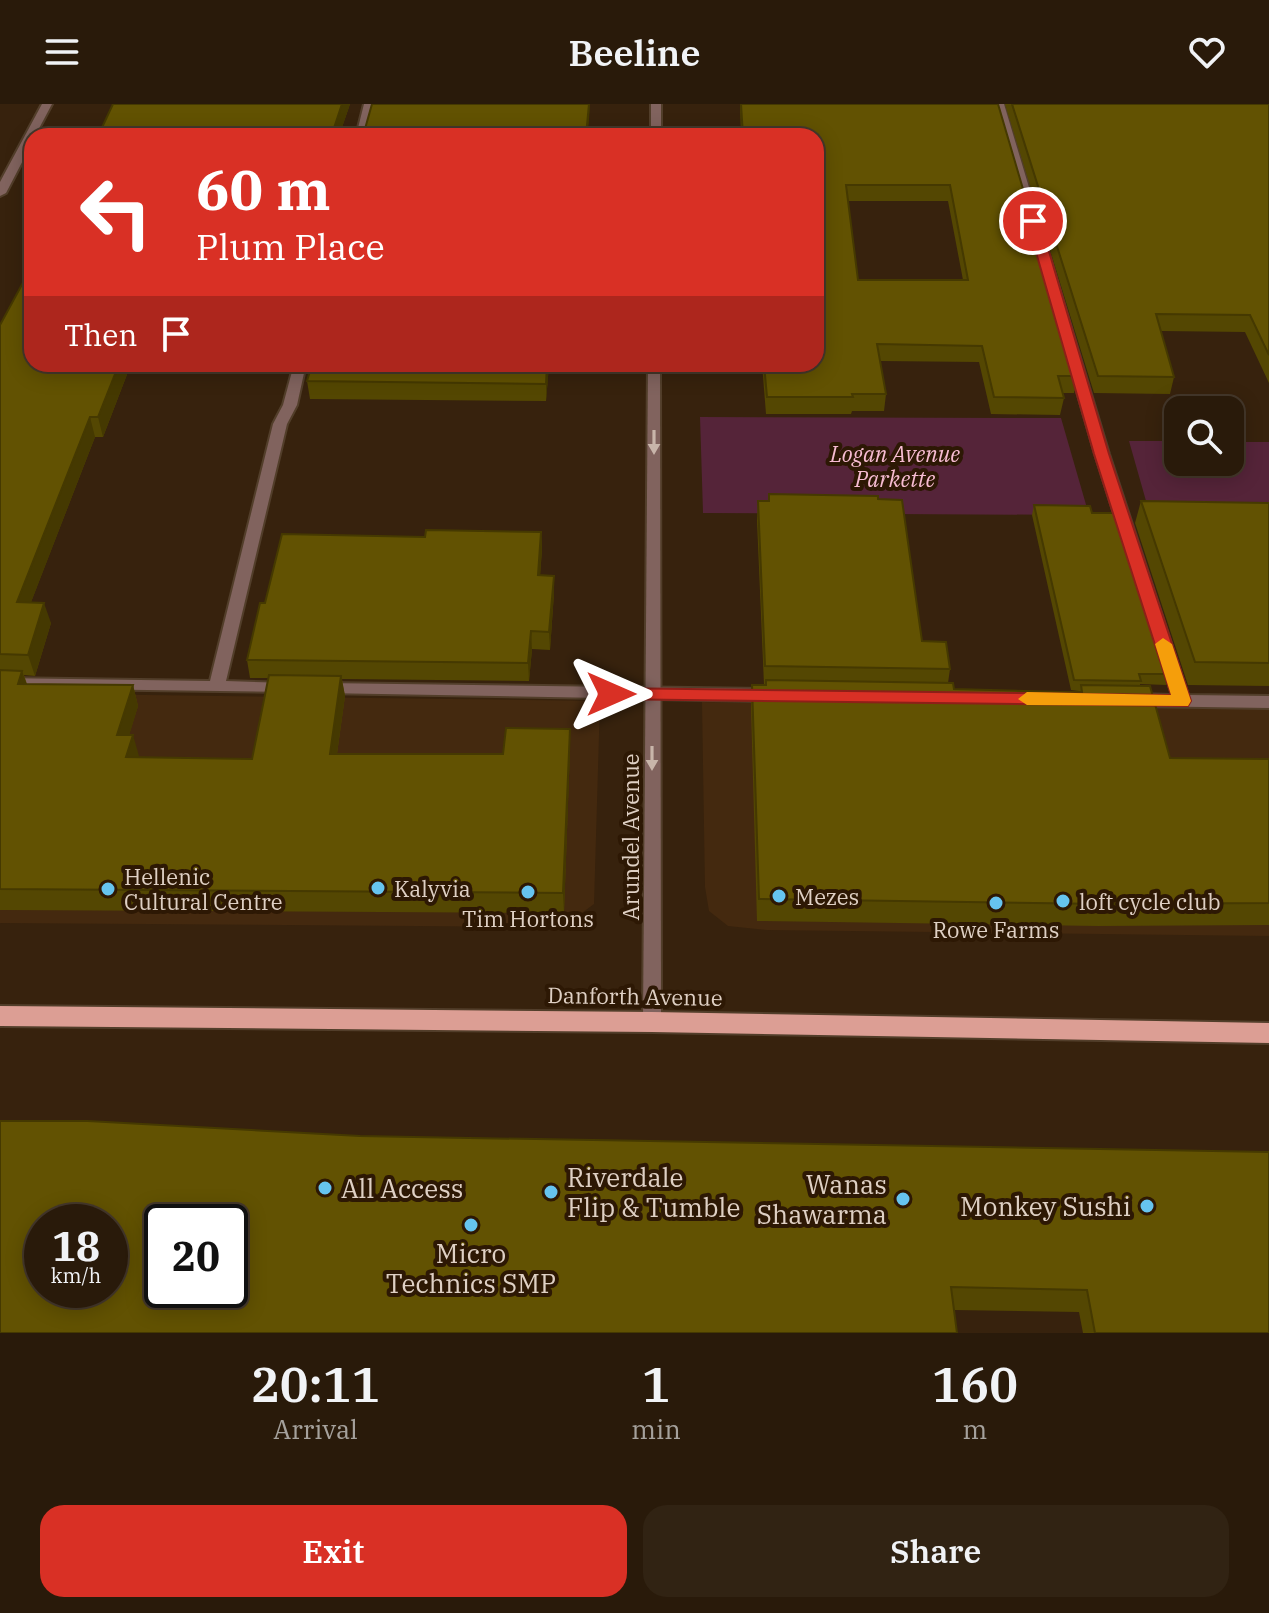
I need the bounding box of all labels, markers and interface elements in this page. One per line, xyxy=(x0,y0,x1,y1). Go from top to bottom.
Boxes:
text: Beeline xyxy=(569,29,700,76)
icon: menu xyxy=(40,30,84,74)
icon: heart xyxy=(1185,30,1229,74)
text: 60 m xyxy=(196,153,331,225)
icon: left xyxy=(64,160,168,264)
pin xyxy=(999,187,1067,255)
icon: arrive xyxy=(1011,199,1055,243)
text: Plum Place xyxy=(196,223,385,270)
icon: arrive xyxy=(154,312,198,356)
text: Then xyxy=(64,315,138,354)
map controls xyxy=(1164,396,1244,476)
button: search xyxy=(1164,396,1244,476)
one-way arrow xyxy=(648,430,660,455)
park label: Logan Avenue Parkette xyxy=(829,439,960,493)
position arrow xyxy=(569,652,653,736)
one-way arrow xyxy=(646,746,658,771)
street label: Arundel Avenue xyxy=(616,753,645,921)
place label: Hellenic Cultural Centre xyxy=(124,862,283,916)
place label: Kalyvia xyxy=(394,874,471,903)
marker: Kalyvia xyxy=(369,879,387,897)
marker: Hellenic Cultural Centre xyxy=(99,880,117,898)
place label: Mezes xyxy=(795,882,859,911)
marker: Tim Hortons xyxy=(519,883,537,901)
marker: Mezes xyxy=(770,887,788,905)
place label: loft cycle club xyxy=(1079,887,1221,916)
marker: loft cycle club xyxy=(1054,892,1072,910)
marker: Rowe Farms xyxy=(987,894,1005,912)
place label: Tim Hortons xyxy=(462,904,594,933)
place label: Rowe Farms xyxy=(933,915,1059,944)
street label: Danforth Avenue xyxy=(547,980,723,1012)
place label: Riverdale Flip & Tumble xyxy=(567,1160,740,1224)
place label: Wanas Shawarma xyxy=(757,1167,887,1231)
place label: All Access xyxy=(341,1171,463,1205)
marker: All Access xyxy=(316,1179,334,1197)
marker: Riverdale Flip & Tumble xyxy=(542,1183,560,1201)
place label: Monkey Sushi xyxy=(960,1189,1131,1223)
marker: Wanas Shawarma xyxy=(894,1190,912,1208)
marker: Monkey Sushi xyxy=(1138,1197,1156,1215)
speed limit sign: 20 xyxy=(144,1204,248,1308)
marker: Micro Technics SMP xyxy=(462,1216,480,1234)
text: 18 xyxy=(52,1220,100,1272)
place label: Micro Technics SMP xyxy=(386,1236,556,1300)
text: km/h xyxy=(51,1262,101,1289)
text: 20:11 xyxy=(251,1353,380,1415)
text: 1 xyxy=(642,1353,670,1415)
text: 160 xyxy=(932,1353,1018,1415)
text: Arrival xyxy=(273,1412,358,1446)
text: min xyxy=(631,1412,681,1446)
text: m xyxy=(963,1412,987,1446)
button: Exit xyxy=(40,1505,627,1597)
button: Share xyxy=(643,1505,1229,1597)

